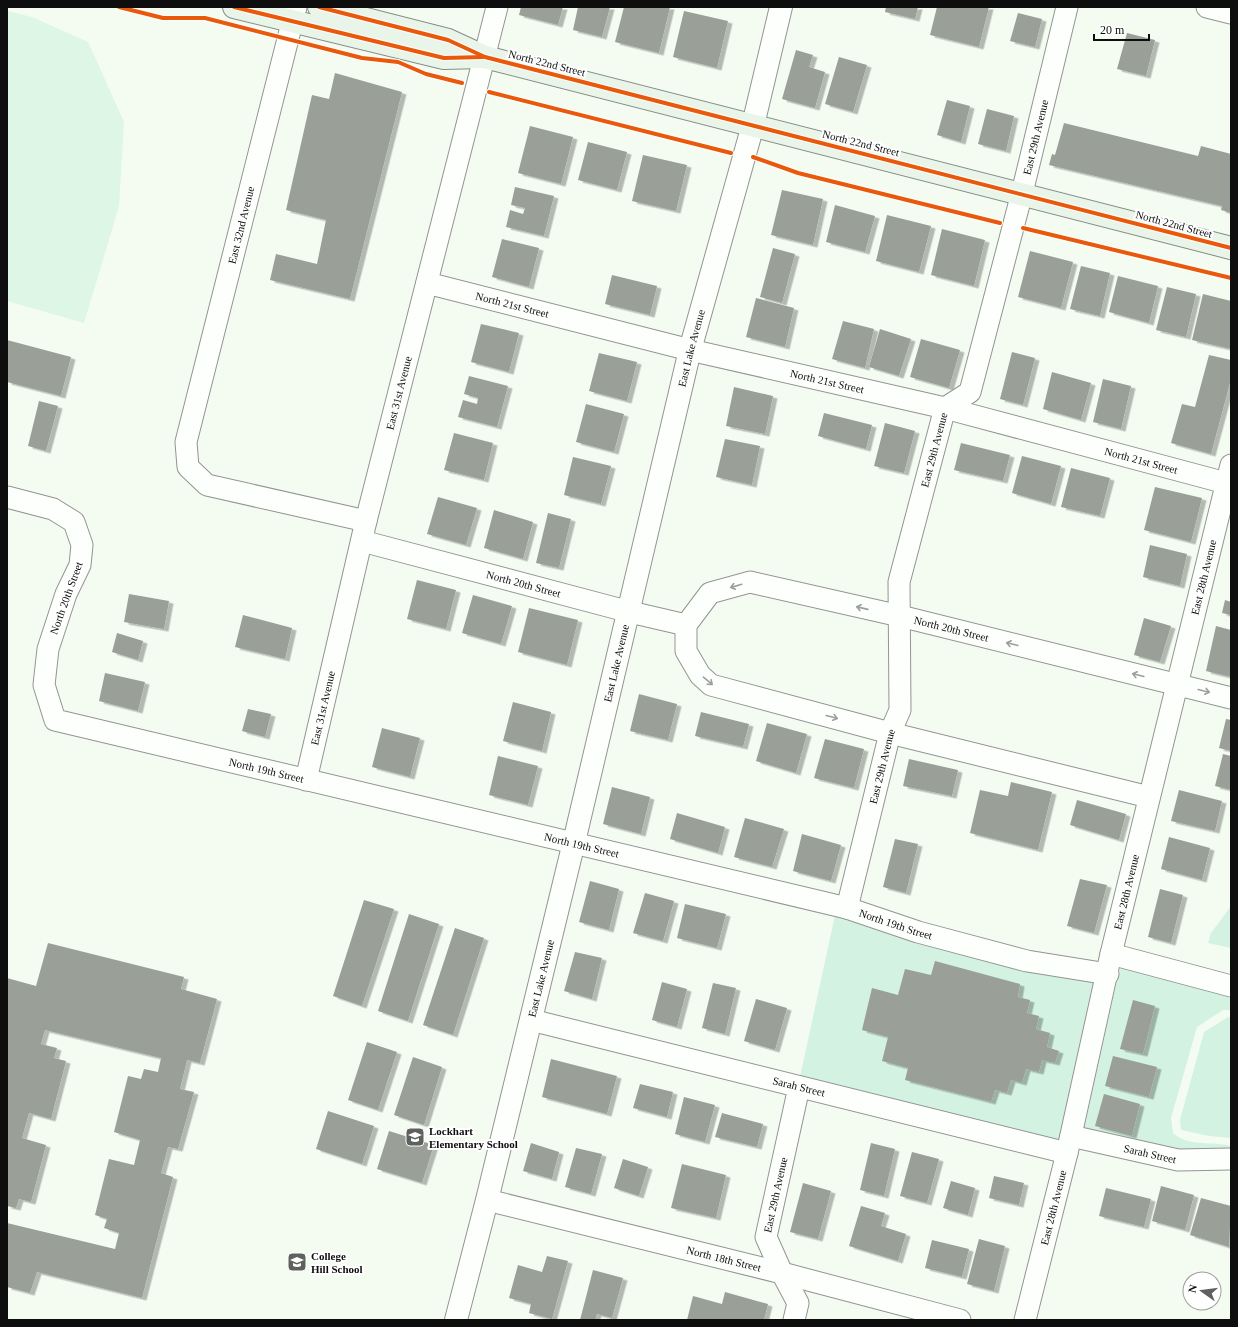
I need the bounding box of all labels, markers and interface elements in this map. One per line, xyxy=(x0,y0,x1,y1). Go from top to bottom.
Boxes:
scale bar xyxy=(1094,16,1149,42)
text: 20 m xyxy=(1100,23,1125,37)
street label: North 22nd Street xyxy=(507,48,587,78)
street label: East 29th Avenue xyxy=(1021,98,1050,176)
street label: North 22nd Street xyxy=(821,128,901,158)
street label: East 32nd Avenue xyxy=(226,185,256,265)
street label: North 22nd Street xyxy=(1134,208,1214,240)
street label: North 21st Street xyxy=(474,290,550,320)
street label: East Lake Avenue xyxy=(676,308,707,388)
street label: East 31st Avenue xyxy=(383,355,414,431)
street label: North 21st Street xyxy=(789,367,865,395)
street label: East 29th Avenue xyxy=(918,411,950,489)
street label: North 21st Street xyxy=(1103,445,1179,476)
street label: East 28th Avenue xyxy=(1188,538,1218,616)
street label: North 20th Street xyxy=(47,560,85,636)
street label: North 20th Street xyxy=(485,568,562,599)
one-way arrow xyxy=(729,583,742,590)
one-way arrow xyxy=(856,603,869,611)
street label: North 20th Street xyxy=(913,614,990,644)
street label: East Lake Avenue xyxy=(601,623,631,703)
one-way arrow xyxy=(1006,639,1019,647)
street label: East 31st Avenue xyxy=(308,670,337,746)
one-way arrow xyxy=(1132,670,1145,678)
one-way arrow xyxy=(702,677,713,686)
one-way arrow xyxy=(1197,688,1210,695)
one-way arrow xyxy=(825,714,838,721)
street label: East 29th Avenue xyxy=(867,727,897,805)
street label: North 19th Street xyxy=(228,756,305,785)
street label: North 19th Street xyxy=(543,830,620,860)
street label: East 28th Avenue xyxy=(1111,853,1141,931)
street label: North 19th Street xyxy=(857,907,934,942)
street label: East Lake Avenue xyxy=(526,938,556,1018)
street label: Sarah Street xyxy=(771,1074,826,1099)
place label: Lockhart Elementary School xyxy=(429,1125,518,1150)
school or university icon: Lockhart Elementary School xyxy=(404,1126,426,1148)
street label: Sarah Street xyxy=(1123,1142,1177,1165)
street label: East 29th Avenue xyxy=(761,1156,789,1234)
street label: East 28th Avenue xyxy=(1038,1169,1069,1246)
street label: North 18th Street xyxy=(685,1244,762,1274)
place label: College Hill School xyxy=(311,1250,363,1275)
school or university icon: College Hill School xyxy=(286,1251,308,1273)
north arrow xyxy=(1182,1271,1222,1311)
text: N xyxy=(1186,1283,1199,1294)

